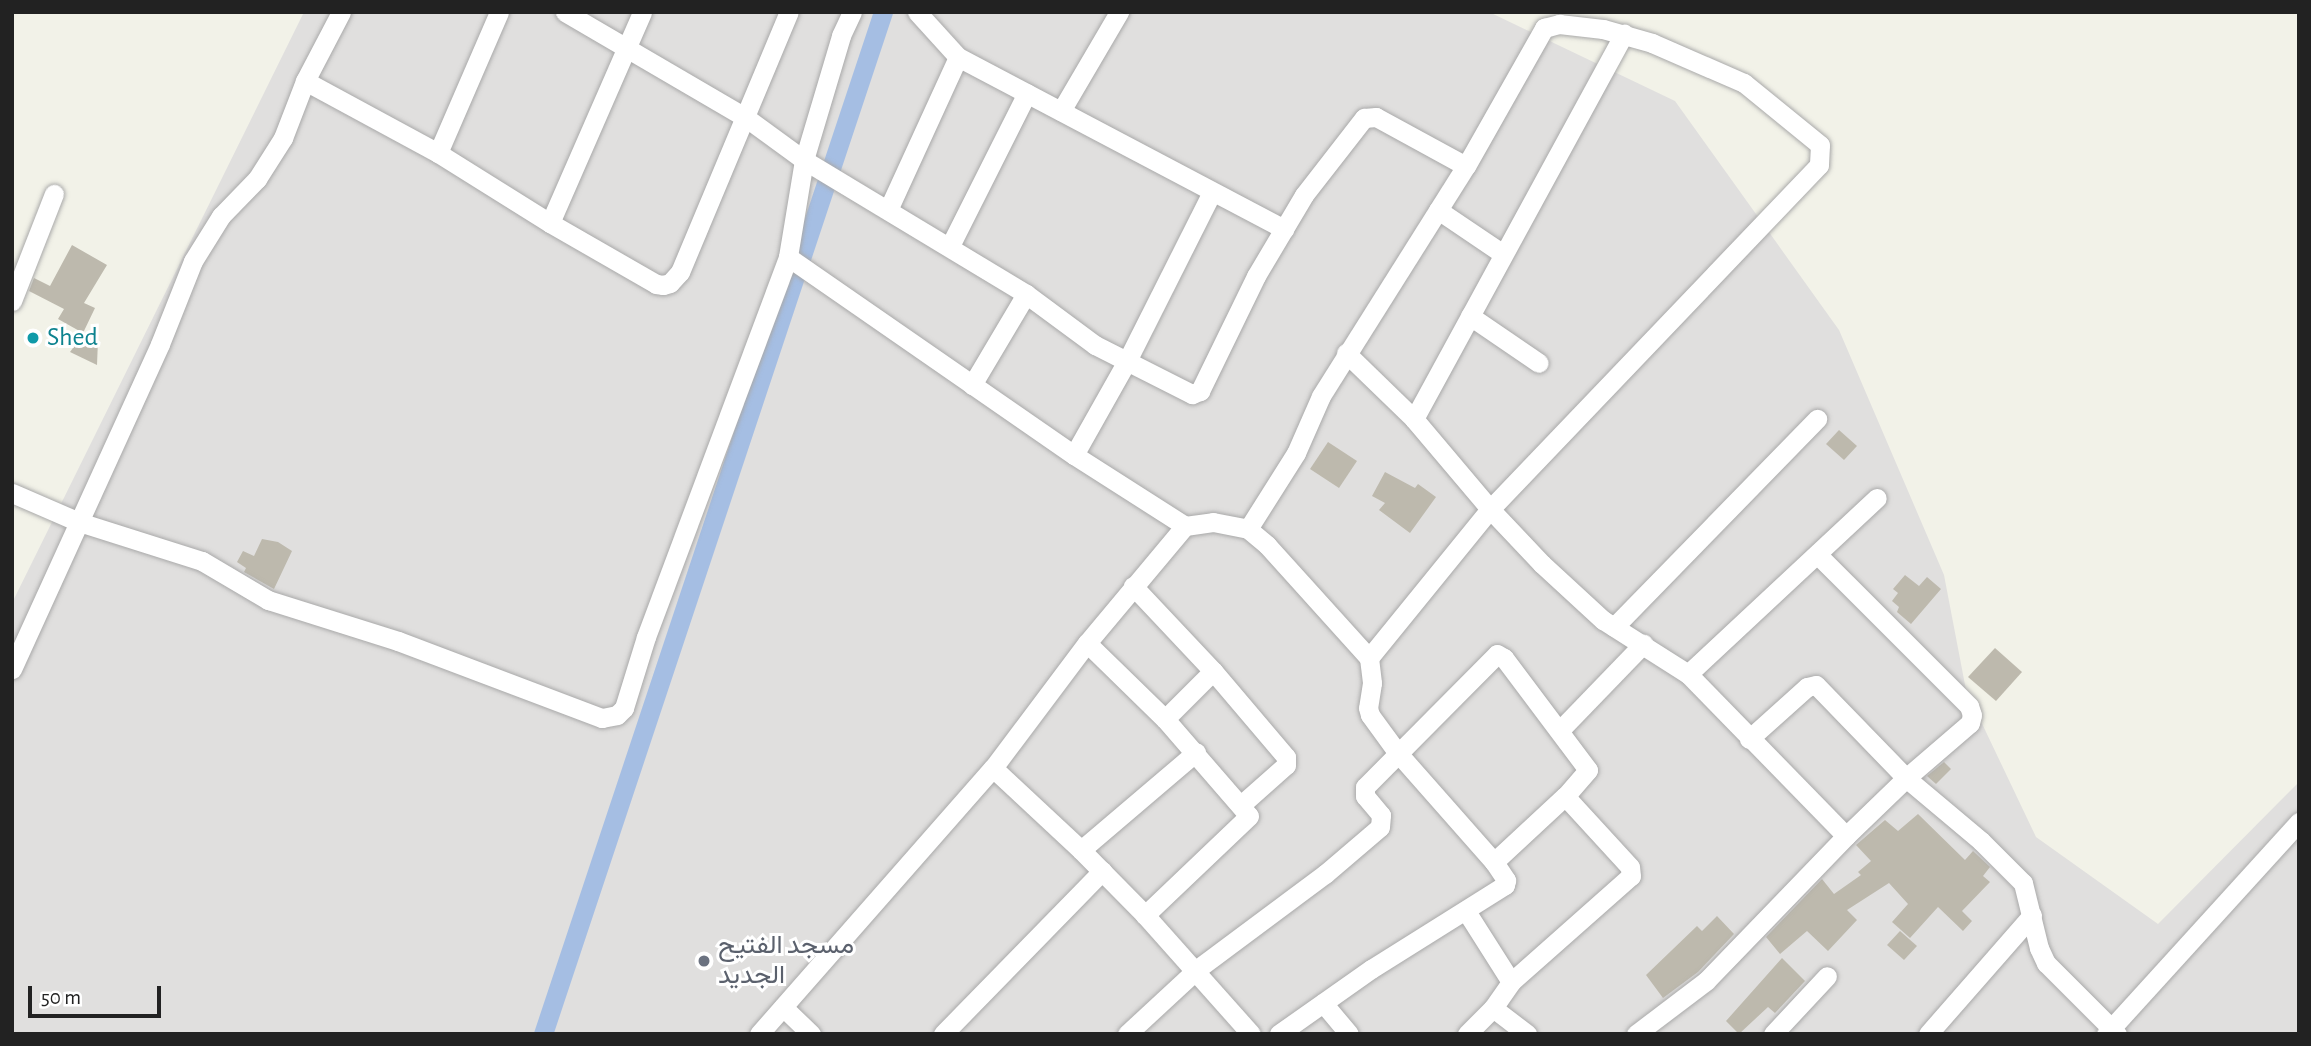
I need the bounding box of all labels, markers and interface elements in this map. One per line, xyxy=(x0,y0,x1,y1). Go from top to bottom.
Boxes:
place label: Shed xyxy=(47,322,98,354)
marker: Shed xyxy=(25,330,41,346)
place label: مسجد الفتيح الجديد xyxy=(718,930,854,992)
marker: مسجد الفتيح الجديد xyxy=(696,953,712,969)
scale bar xyxy=(32,972,164,1016)
text: 50 m xyxy=(41,987,81,1008)

